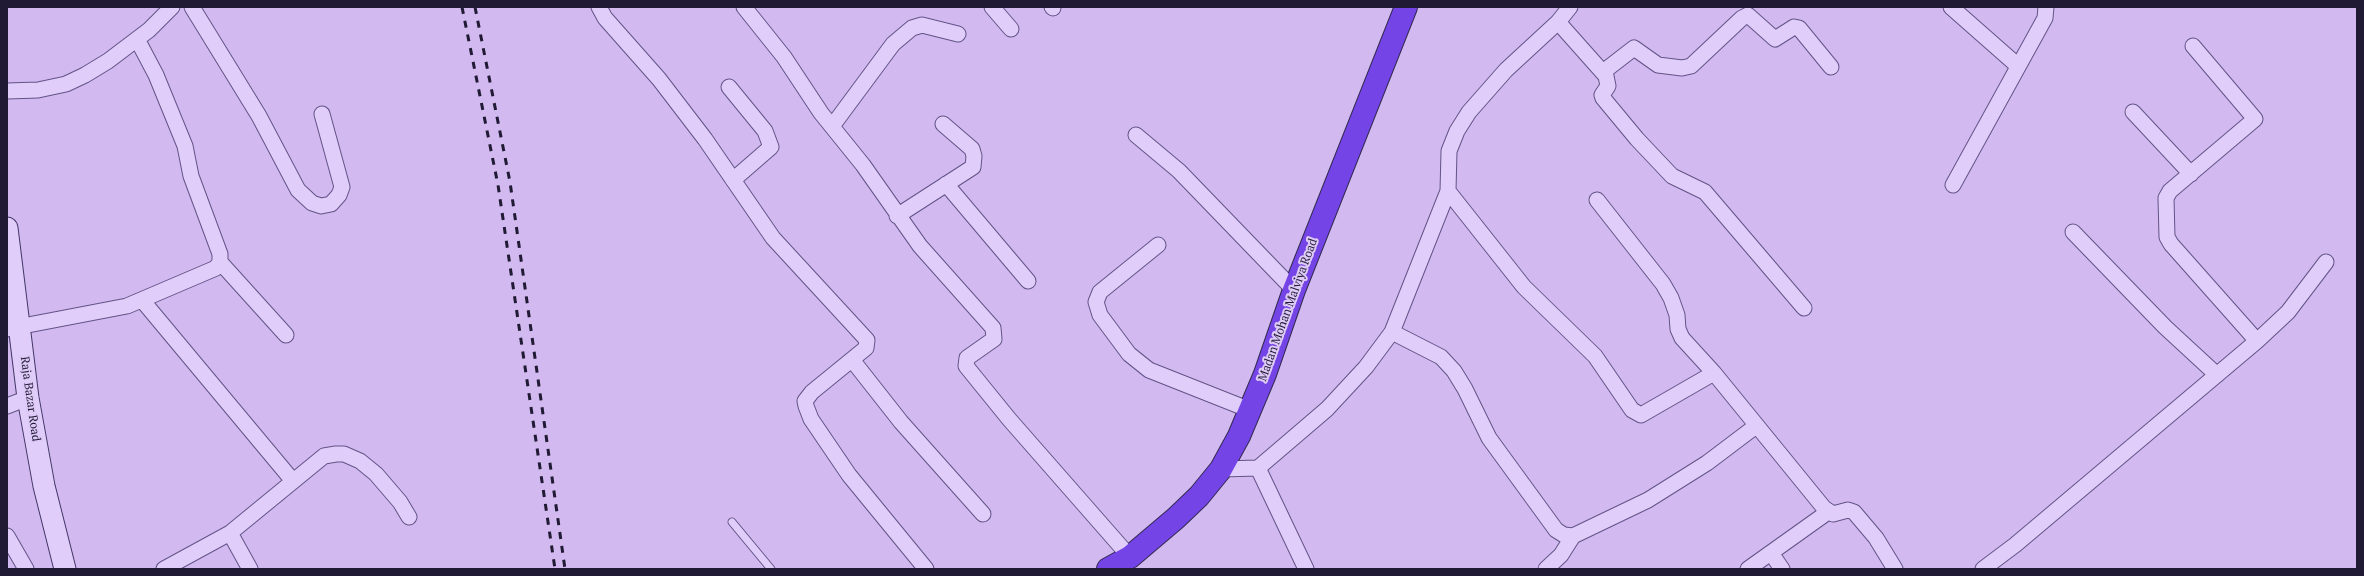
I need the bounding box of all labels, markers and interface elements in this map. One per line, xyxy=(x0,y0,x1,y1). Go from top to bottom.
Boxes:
street label: Madan Mohan Malviya Road xyxy=(1255,237,1321,383)
street label: Raja Bazar Road xyxy=(17,356,43,442)

